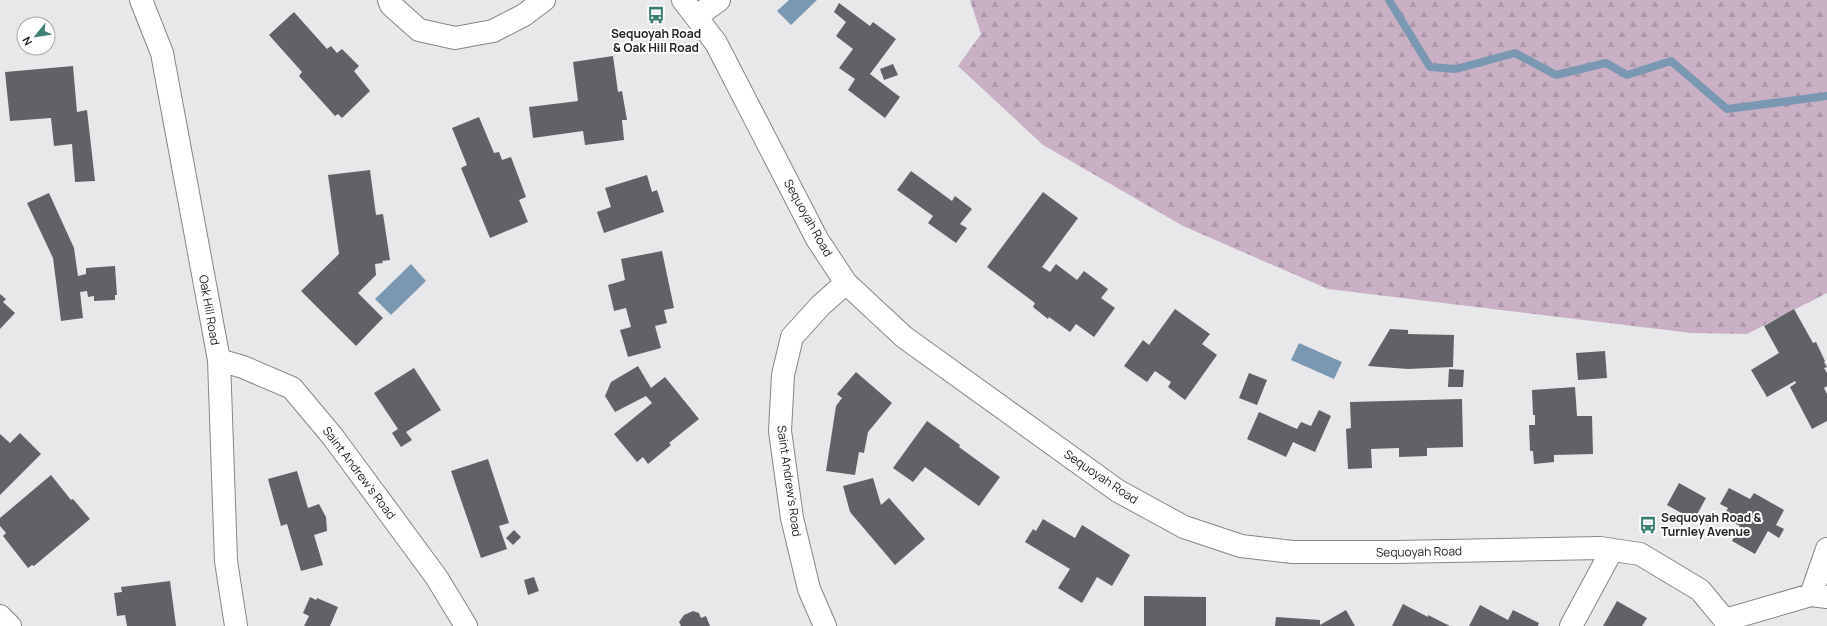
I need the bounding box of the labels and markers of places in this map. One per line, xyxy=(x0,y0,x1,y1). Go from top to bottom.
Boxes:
bus stop icon: Sequoyah Road & Oak Hill Road xyxy=(646,5,666,25)
place label: Sequoyah Road & Oak Hill Road xyxy=(611,25,701,56)
place label: Sequoyah Road & Turnley Avenue xyxy=(1661,509,1762,540)
bus stop icon: Sequoyah Road & Turnley Avenue xyxy=(1638,515,1658,535)

